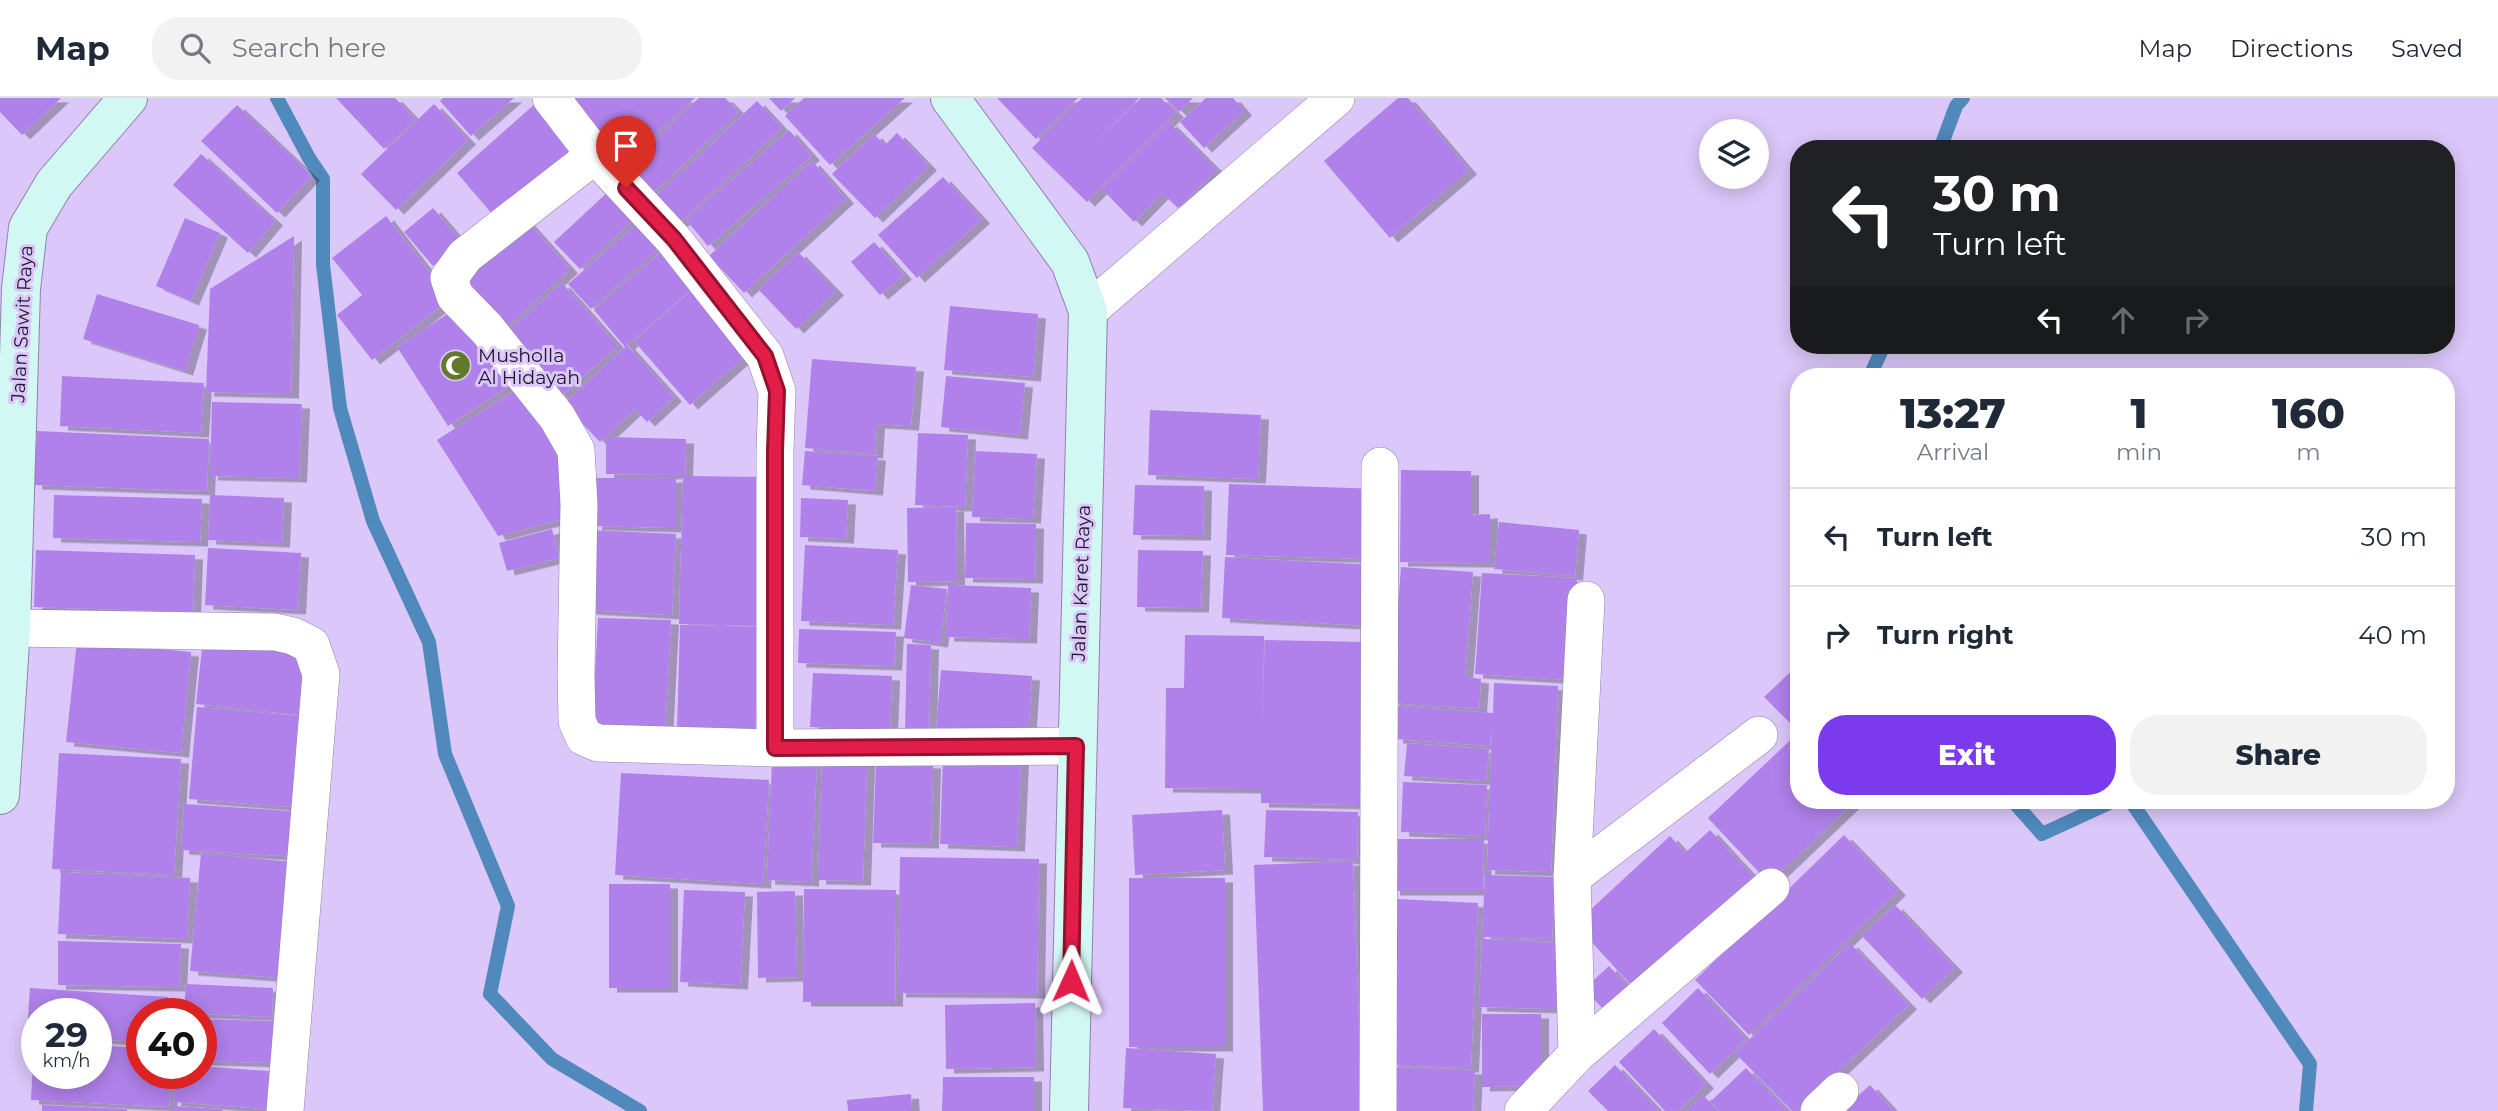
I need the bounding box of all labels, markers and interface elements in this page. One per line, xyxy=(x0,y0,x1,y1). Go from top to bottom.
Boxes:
search box xyxy=(152,17,642,80)
text: Map xyxy=(35,28,110,68)
icon: search xyxy=(176,29,214,67)
text: Search here xyxy=(232,32,386,64)
text: Map xyxy=(2139,34,2192,63)
text: Directions xyxy=(2230,34,2353,63)
text: Saved xyxy=(2391,34,2463,63)
pin xyxy=(596,116,656,188)
map controls xyxy=(1699,119,1769,189)
button: layers xyxy=(1699,119,1769,189)
icon: arrive xyxy=(607,127,645,165)
text: 30 m xyxy=(1933,164,2061,223)
icon: left xyxy=(1818,168,1909,259)
text: Turn left xyxy=(1933,224,2067,263)
street label: Jalan Sawit Raya xyxy=(6,245,38,404)
icon: left xyxy=(2031,301,2069,339)
icon: ahead xyxy=(2104,301,2142,339)
icon: right xyxy=(2177,301,2215,339)
place label: Musholla Al Hidayah xyxy=(478,344,580,389)
mosque icon: Musholla Al Hidayah xyxy=(438,349,472,383)
text: 13:27 xyxy=(1900,387,2006,439)
text: 1 xyxy=(2130,387,2147,439)
text: 160 xyxy=(2272,387,2345,439)
text: Arrival xyxy=(1917,438,1989,466)
text: min xyxy=(2116,438,2162,466)
text: m xyxy=(2296,438,2321,466)
street label: Jalan Karet Raya xyxy=(1067,504,1095,663)
icon: left xyxy=(1818,518,1856,556)
text: Turn left xyxy=(1877,521,1993,553)
text: 30 m xyxy=(2361,521,2427,553)
icon: right xyxy=(1818,616,1856,654)
text: Turn right xyxy=(1877,619,2013,651)
text: 40 m xyxy=(2358,619,2427,651)
button: Exit xyxy=(1818,715,2116,795)
button: Share xyxy=(2130,715,2427,795)
position arrow xyxy=(1034,944,1108,1018)
speed limit sign: 40 xyxy=(126,998,217,1089)
text: 29 xyxy=(45,1013,88,1056)
text: km/h xyxy=(42,1050,91,1072)

